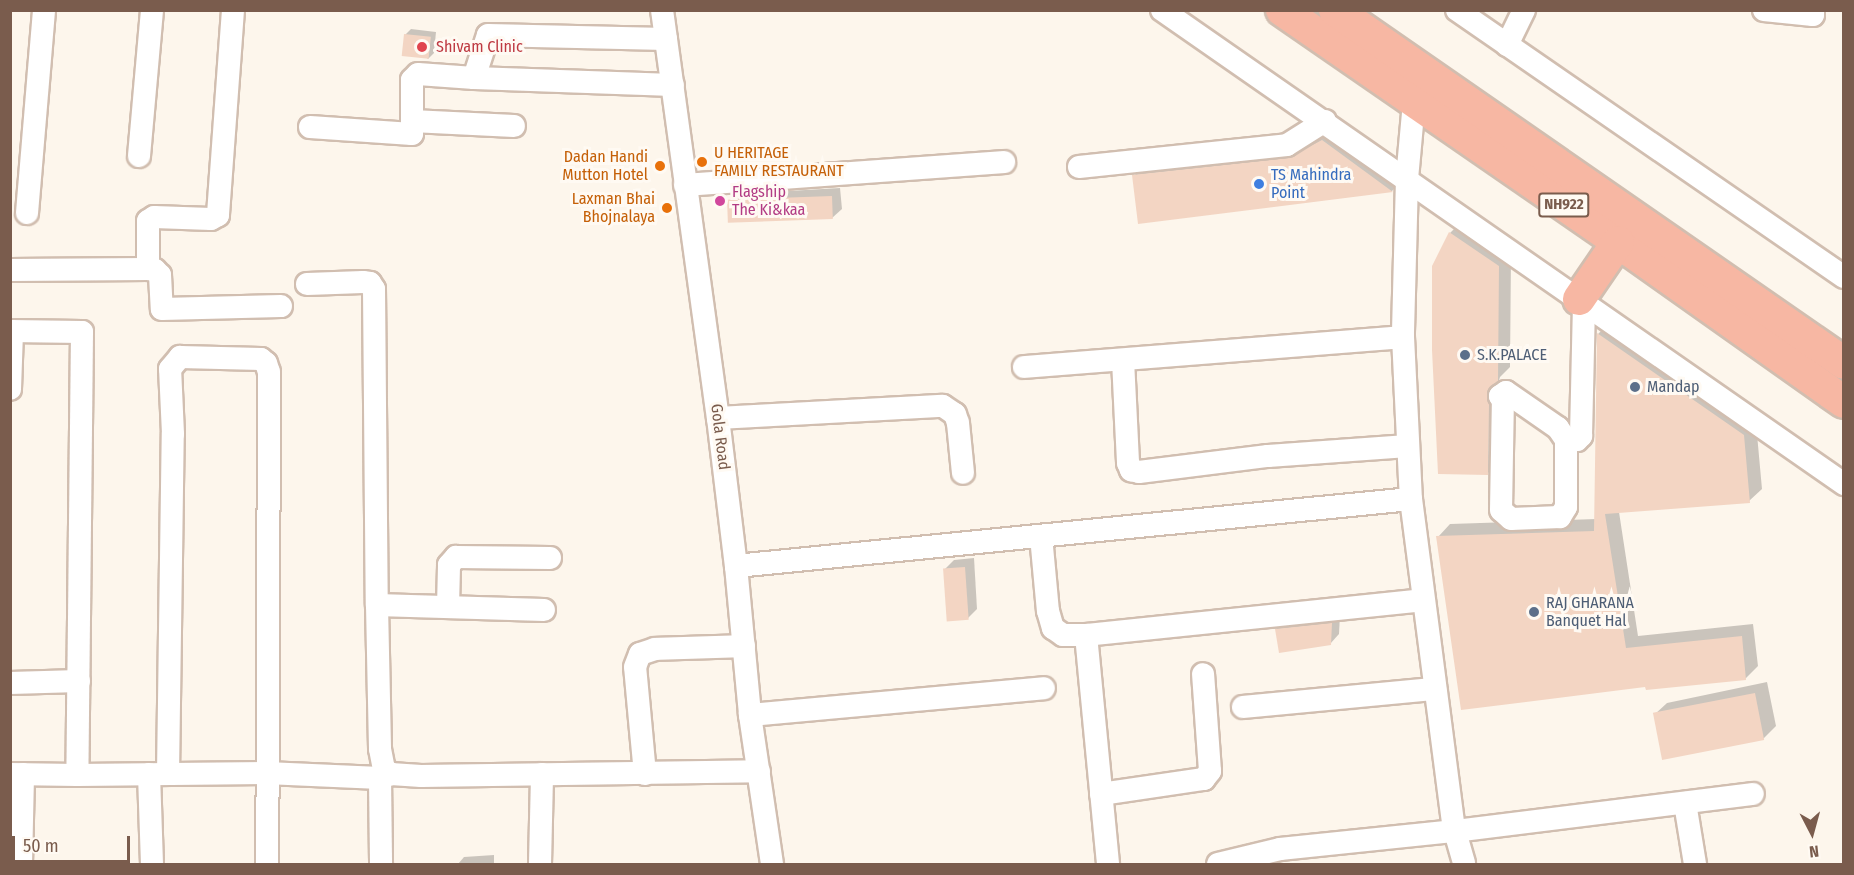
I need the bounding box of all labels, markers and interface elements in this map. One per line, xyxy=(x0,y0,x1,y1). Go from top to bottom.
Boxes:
place label: Shivam Clinic xyxy=(436,37,523,57)
marker: Shivam Clinic xyxy=(413,38,431,56)
place label: U HERITAGE FAMILY RESTAURANT xyxy=(714,143,844,181)
place label: Dadan Handi Mutton Hotel xyxy=(562,147,648,185)
marker: U HERITAGE FAMILY RESTAURANT xyxy=(695,155,709,169)
marker: Dadan Handi Mutton Hotel xyxy=(653,159,667,173)
place label: TS Mahindra Point xyxy=(1271,165,1351,203)
marker: TS Mahindra Point xyxy=(1252,177,1266,191)
place label: Flagship The Ki&kaa xyxy=(732,182,805,220)
place label: Laxman Bhai Bhojnalaya xyxy=(572,189,655,227)
road number: NH922 xyxy=(1537,193,1591,217)
marker: Flagship The Ki&kaa xyxy=(713,194,727,208)
marker: Laxman Bhai Bhojnalaya xyxy=(660,201,674,215)
place label: S.K.PALACE xyxy=(1477,345,1547,365)
marker: S.K.PALACE xyxy=(1458,348,1472,362)
place label: Mandap xyxy=(1647,377,1700,397)
marker: Mandap xyxy=(1628,380,1642,394)
street label: Gola Road xyxy=(706,403,734,471)
place label: RAJ GHARANA Banquet Hal xyxy=(1546,593,1634,631)
marker: RAJ GHARANA Banquet Hal xyxy=(1527,605,1541,619)
north arrow xyxy=(1782,803,1842,863)
scale bar xyxy=(15,824,134,862)
text: 50 m xyxy=(23,835,59,857)
text: N xyxy=(1808,841,1820,861)

